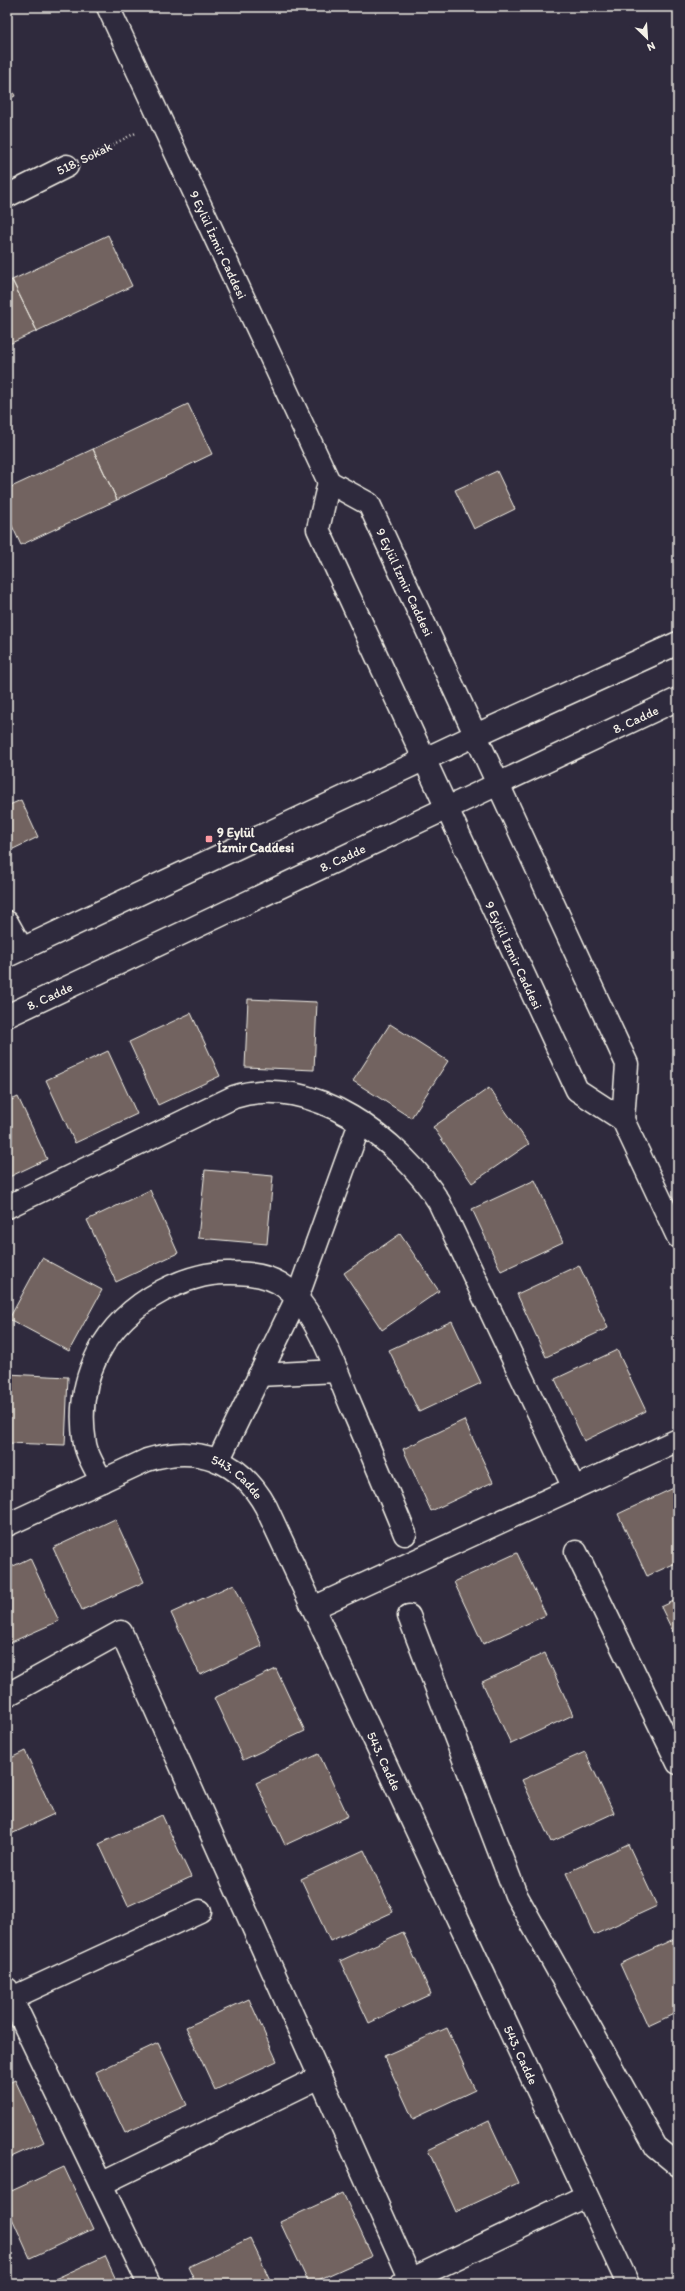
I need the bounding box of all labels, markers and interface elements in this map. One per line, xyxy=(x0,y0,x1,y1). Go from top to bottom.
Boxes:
north arrow xyxy=(627,18,667,58)
text: N xyxy=(645,39,657,54)
street label: 518. Sokak xyxy=(54,138,115,178)
street label: 9 Eylül İzmir Caddesi xyxy=(186,188,250,301)
street label: 9 Eylül İzmir Caddesi xyxy=(373,526,436,639)
street label: 8. Cadde xyxy=(610,702,661,737)
place label: 9 Eylül İzmir Caddesi xyxy=(217,825,294,855)
marker: 9 Eylül İzmir Caddesi xyxy=(204,834,214,844)
street label: 8. Cadde xyxy=(317,841,368,875)
street label: 9 Eylül İzmir Caddesi xyxy=(482,899,545,1012)
street label: 8. Cadde xyxy=(24,979,75,1014)
street label: 543. Cadde xyxy=(209,1452,266,1502)
street label: 543. Cadde xyxy=(364,1729,404,1793)
street label: 543. Cadde xyxy=(501,2023,541,2087)

